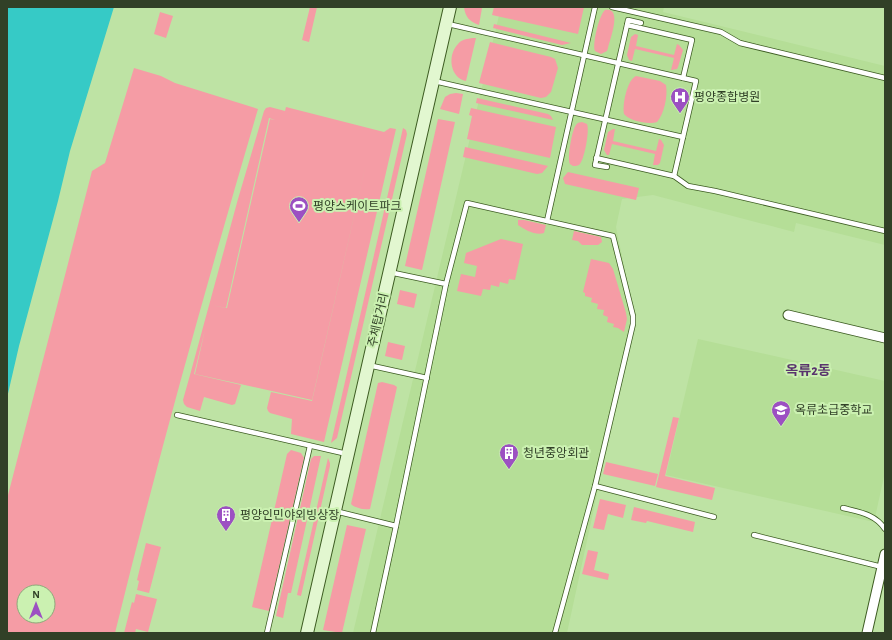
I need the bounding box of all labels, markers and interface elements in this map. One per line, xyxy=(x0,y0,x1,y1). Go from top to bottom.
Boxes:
hospital icon: 평양종합병원 xyxy=(669,86,691,114)
place label: 평양종합병원 xyxy=(694,91,760,103)
sports icon: 평양스케이트파크 xyxy=(288,195,310,223)
place label: 평양스케이트파크 xyxy=(313,200,401,212)
street label: 주체탑거리 xyxy=(366,292,390,348)
district label: 옥류2동 xyxy=(785,364,831,378)
school or university icon: 옥류초급중학교 xyxy=(770,399,792,427)
place label: 옥류초급중학교 xyxy=(795,403,872,416)
building icon: 청년중앙회관 xyxy=(498,442,520,470)
place label: 청년중앙회관 xyxy=(523,447,589,459)
building icon: 평양인민야외빙상장 xyxy=(215,504,237,532)
place label: 평양인민야외빙상장 xyxy=(240,509,339,521)
north arrow xyxy=(16,584,56,624)
text: N xyxy=(32,589,40,600)

